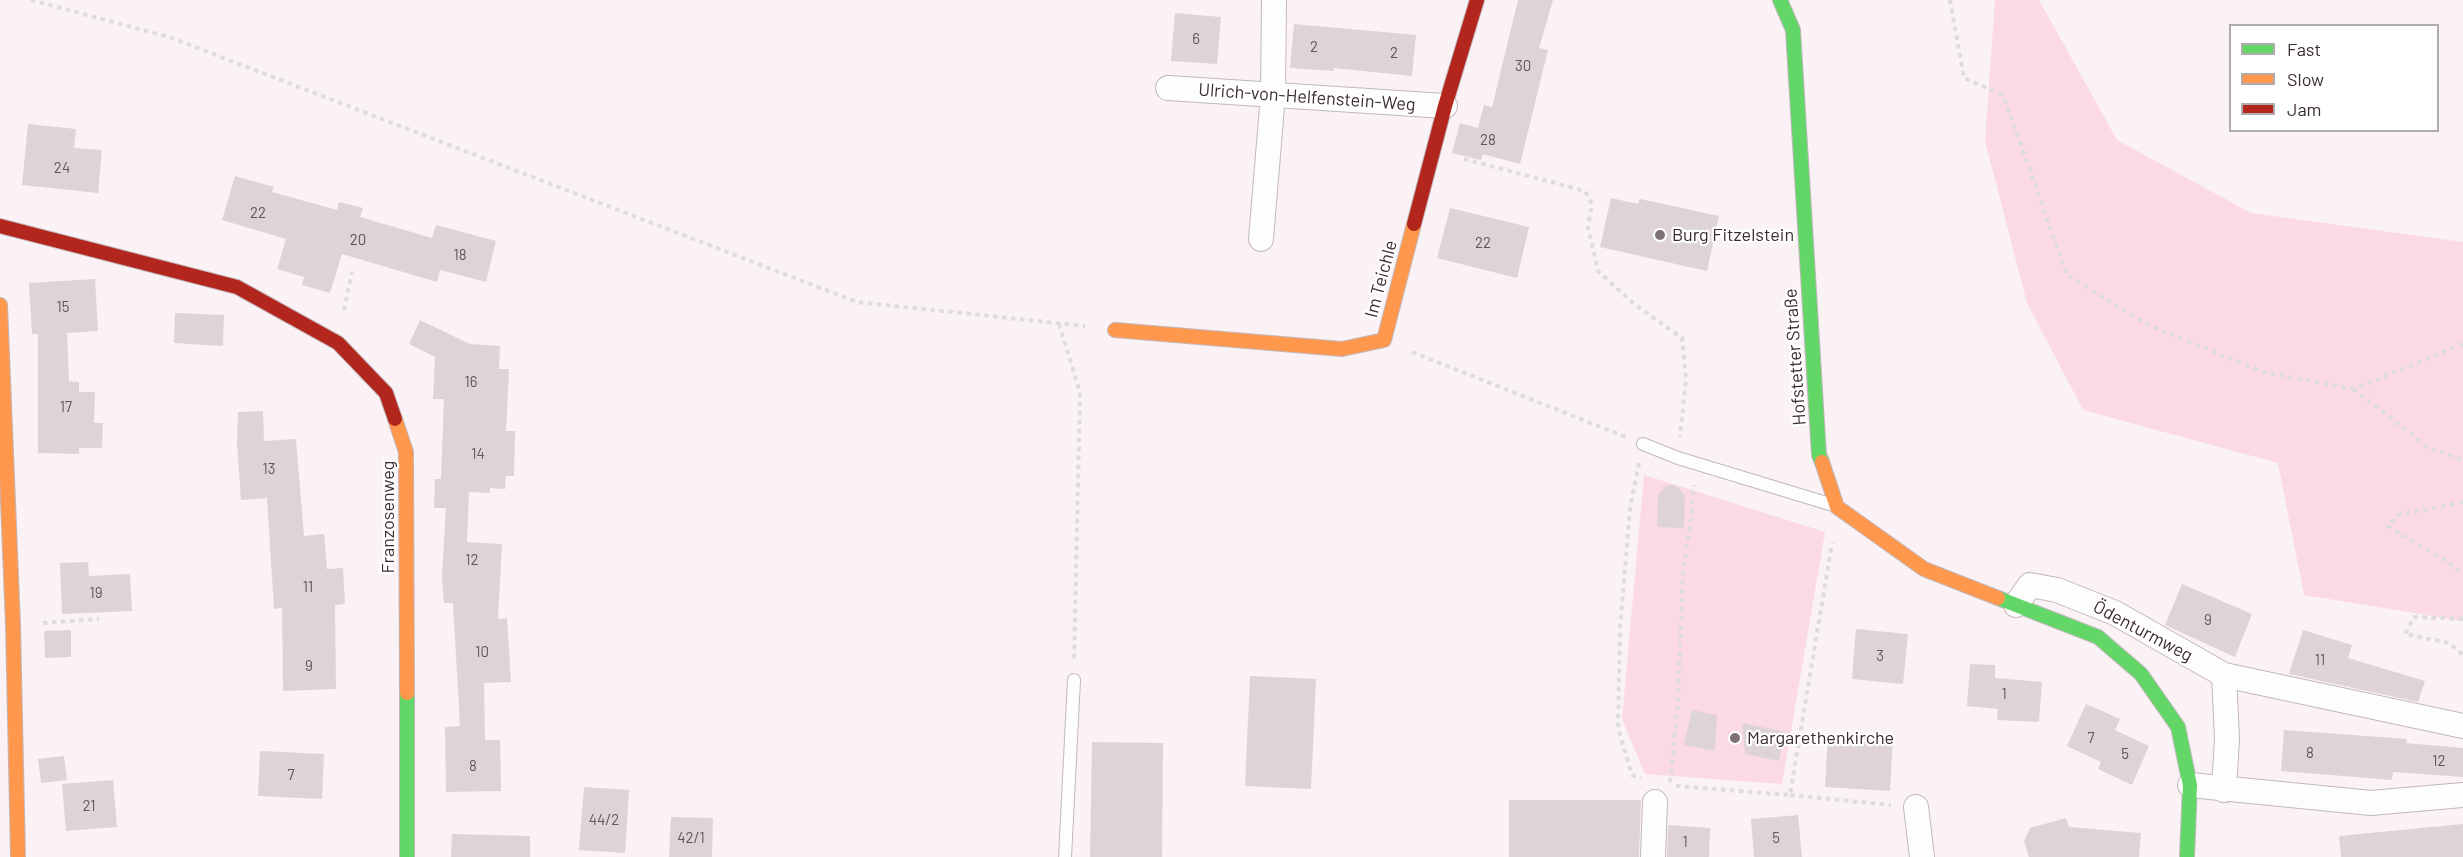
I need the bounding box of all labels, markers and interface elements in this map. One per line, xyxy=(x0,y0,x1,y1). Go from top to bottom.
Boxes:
legend xyxy=(2229,24,2439,132)
house number: 6 xyxy=(1192,30,1200,48)
house number: 2 xyxy=(1310,38,1318,56)
text: Fast xyxy=(2287,38,2321,60)
house number: 2 xyxy=(1390,44,1398,62)
house number: 30 xyxy=(1515,57,1531,75)
text: Slow xyxy=(2287,68,2324,90)
street label: Ulrich-von-Helfenstein-Weg xyxy=(1198,79,1416,115)
text: Jam xyxy=(2287,98,2321,120)
house number: 28 xyxy=(1480,131,1496,149)
house number: 24 xyxy=(54,159,70,177)
house number: 22 xyxy=(250,204,266,222)
place label: Burg Fitzelstein xyxy=(1672,224,1794,246)
marker: Burg Fitzelstein xyxy=(1653,228,1667,242)
house number: 20 xyxy=(350,231,366,249)
house number: 22 xyxy=(1475,234,1491,252)
street label: Im Teichle xyxy=(1360,238,1402,320)
house number: 18 xyxy=(453,246,467,264)
street label: Hofstetter Straße xyxy=(1779,288,1811,426)
house number: 15 xyxy=(57,298,69,316)
house number: 16 xyxy=(465,373,477,391)
house number: 17 xyxy=(60,398,72,416)
house number: 14 xyxy=(471,445,485,463)
house number: 13 xyxy=(263,460,275,478)
street label: Franzosenweg xyxy=(377,461,399,573)
house number: 12 xyxy=(465,551,479,569)
house number: 11 xyxy=(303,578,313,596)
house number: 19 xyxy=(89,584,103,602)
street label: Ödenturmweg xyxy=(2090,596,2196,666)
house number: 9 xyxy=(2204,611,2212,629)
house number: 10 xyxy=(475,643,489,661)
house number: 3 xyxy=(1876,647,1884,665)
house number: 11 xyxy=(2315,651,2325,669)
house number: 9 xyxy=(305,657,313,675)
house number: 1 xyxy=(2001,685,2007,703)
place label: Margarethenkirche xyxy=(1747,727,1894,749)
house number: 7 xyxy=(2087,729,2095,747)
marker: Margarethenkirche xyxy=(1728,731,1742,745)
house number: 8 xyxy=(2306,744,2314,762)
house number: 5 xyxy=(2121,745,2129,763)
house number: 12 xyxy=(2432,752,2446,770)
house number: 8 xyxy=(469,757,477,775)
house number: 7 xyxy=(287,766,295,784)
house number: 21 xyxy=(82,797,96,815)
house number: 44/2 xyxy=(589,811,619,829)
house number: 42/1 xyxy=(677,829,705,847)
house number: 5 xyxy=(1772,829,1780,847)
house number: 1 xyxy=(1682,833,1688,851)

